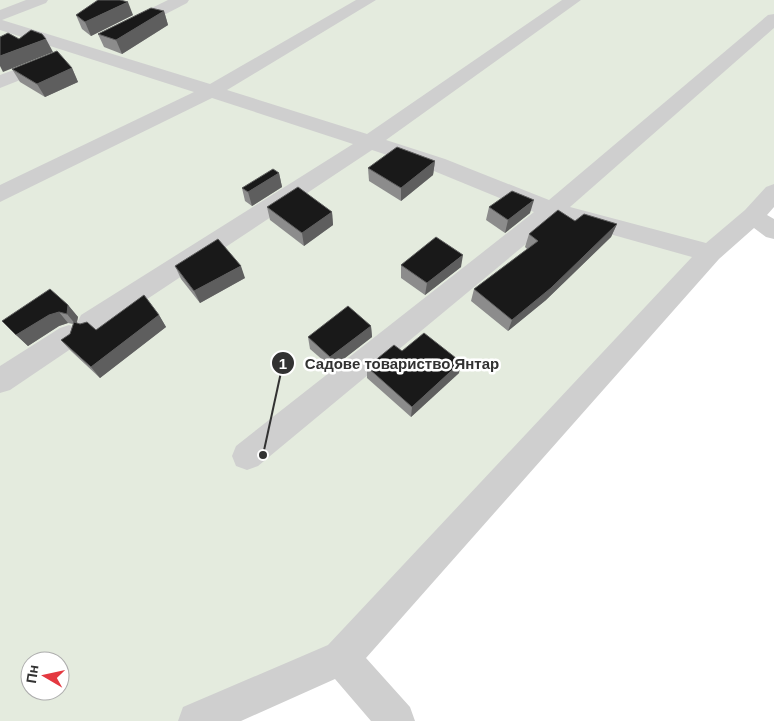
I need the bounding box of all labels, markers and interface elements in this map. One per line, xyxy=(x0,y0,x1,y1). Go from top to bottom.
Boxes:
callout: Садове товариство Янтар xyxy=(270,348,509,378)
text: 1 xyxy=(279,355,287,372)
text: Садове товариство Янтар xyxy=(305,355,499,372)
north arrow xyxy=(20,651,70,701)
text: Пн xyxy=(23,664,42,684)

